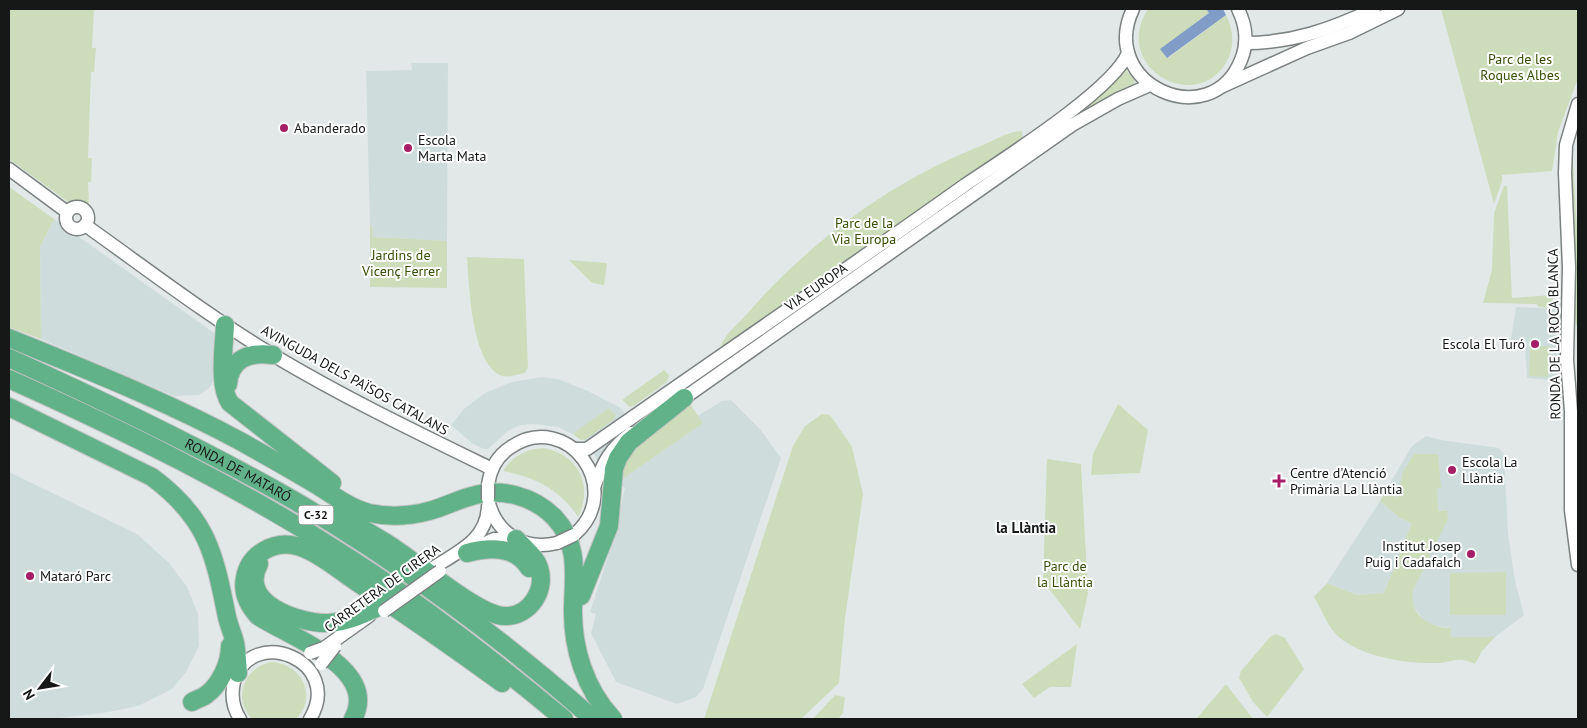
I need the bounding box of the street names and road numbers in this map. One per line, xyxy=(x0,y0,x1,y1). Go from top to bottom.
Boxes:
street label: RONDA DE LA ROCA BLANCA xyxy=(1543,247,1564,420)
street label: VIA EUROPA xyxy=(780,258,851,316)
street label: AVINGUDA DELS PAÏSOS CATALANS xyxy=(258,321,452,439)
street label: RONDA DE MATARÓ xyxy=(182,434,294,506)
road number: C-32 xyxy=(298,506,334,524)
street label: CARRETERA DE CIRERA xyxy=(320,539,444,636)

